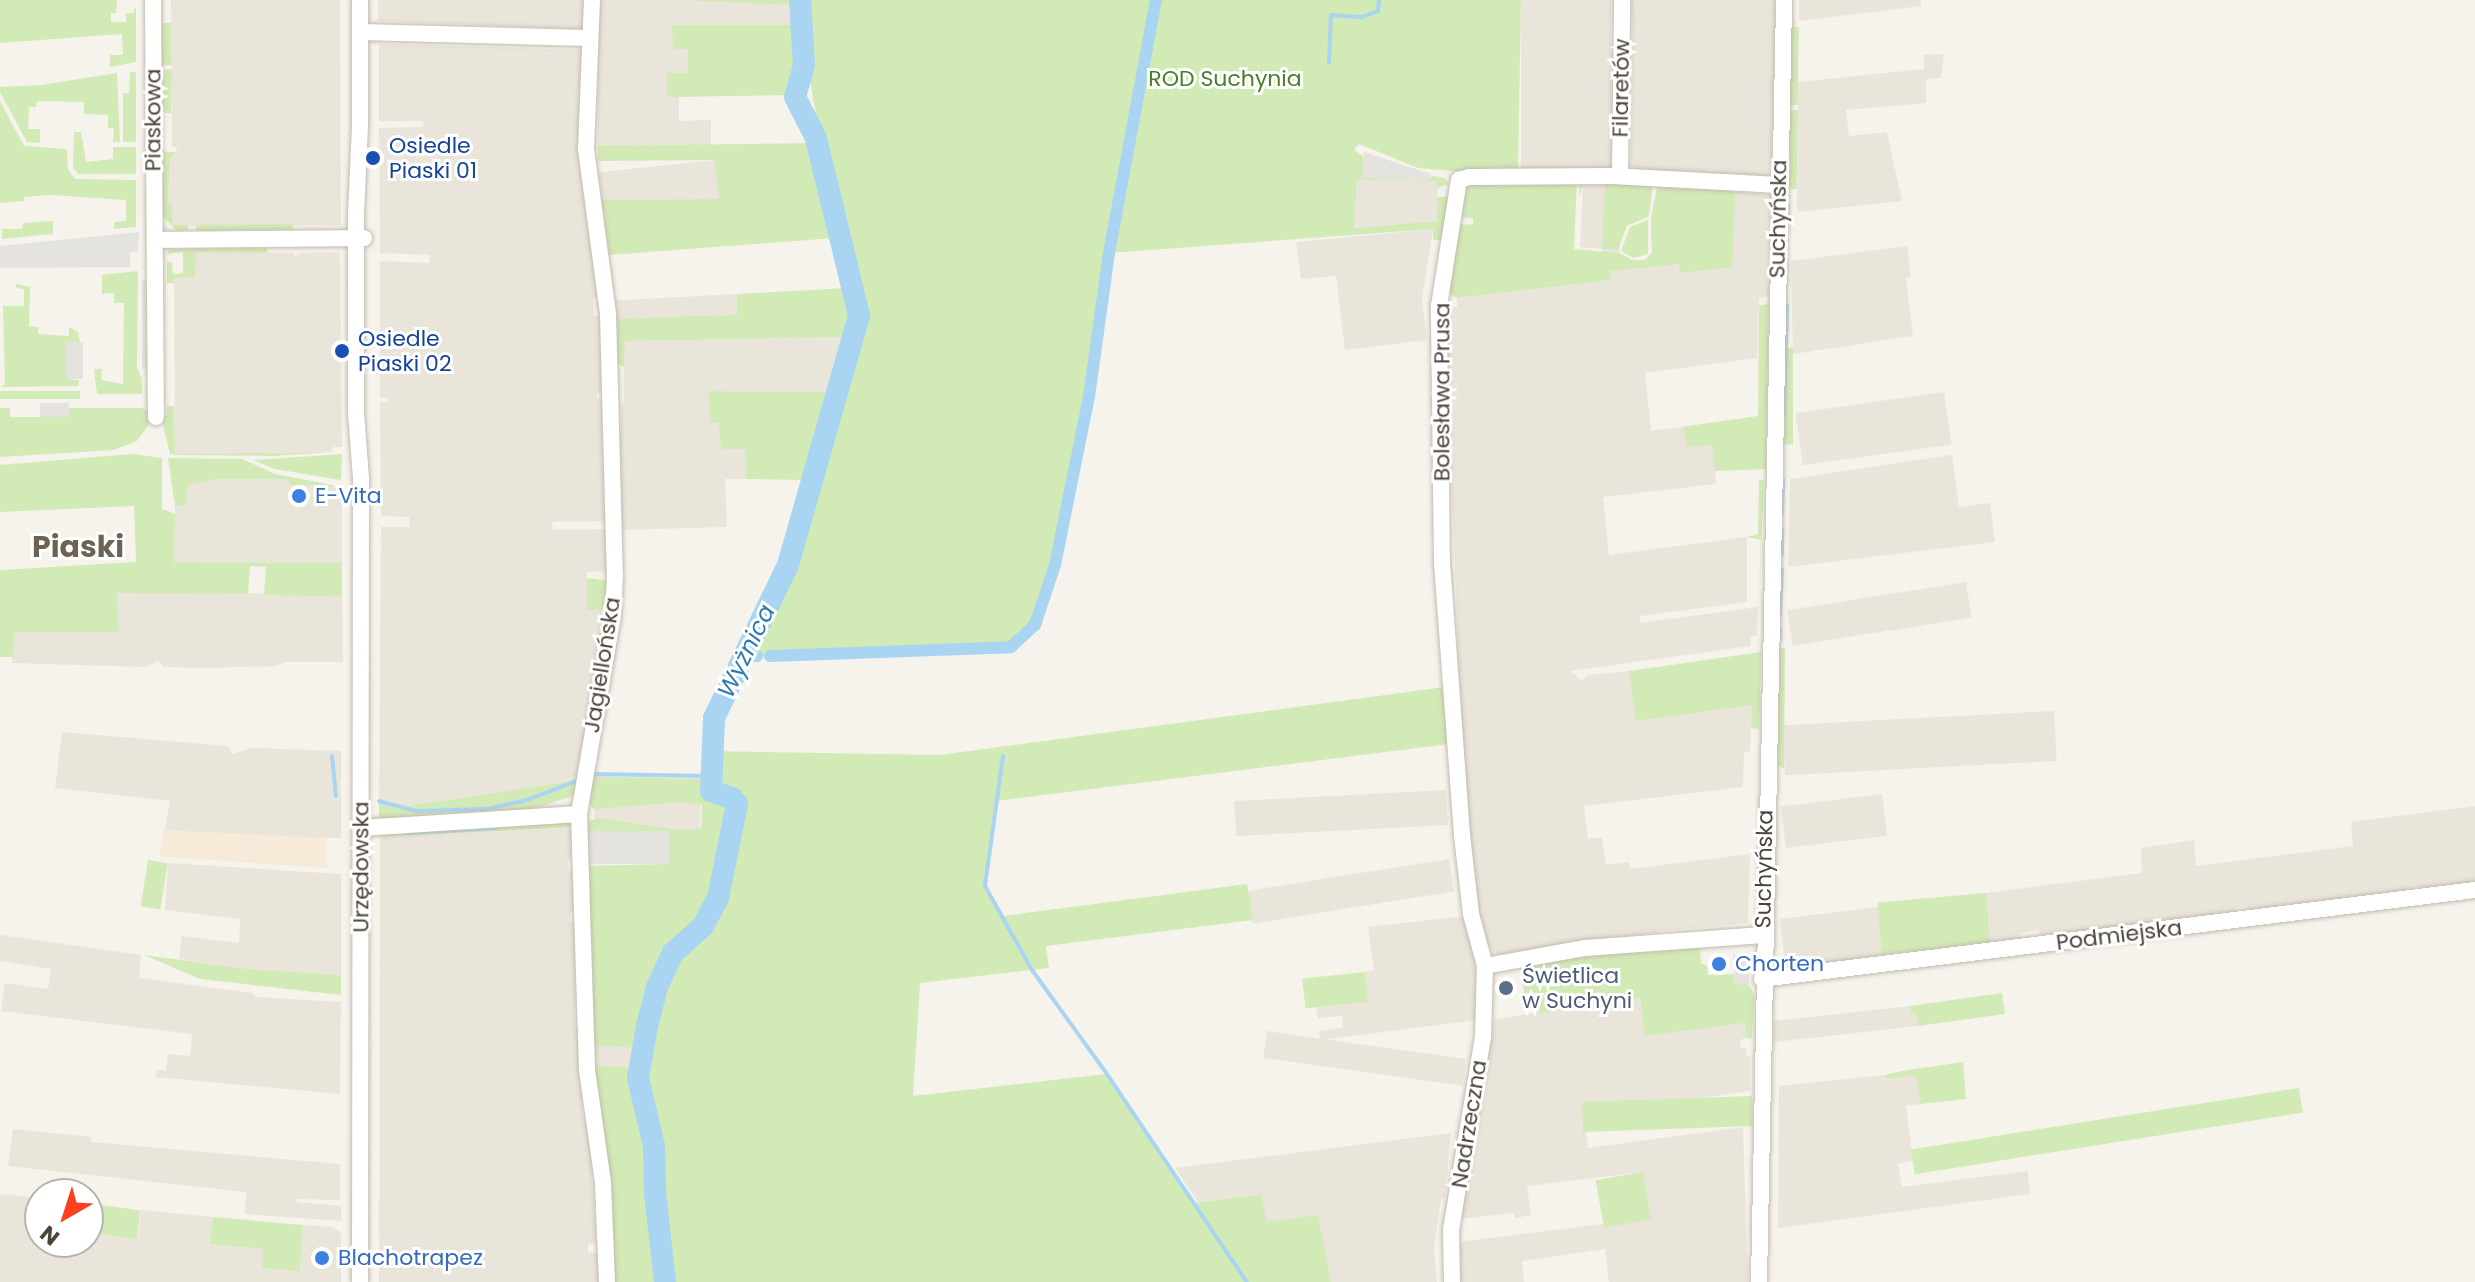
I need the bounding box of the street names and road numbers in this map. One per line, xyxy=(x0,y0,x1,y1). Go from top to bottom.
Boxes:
street label: Filaretów xyxy=(1607,38,1635,138)
street label: Piaskowa xyxy=(140,69,166,171)
street label: Suchyńska xyxy=(1764,159,1792,279)
street label: Bolesława Prusa xyxy=(1429,303,1455,481)
street label: Jagiellońska xyxy=(578,595,626,735)
street label: Urzędowska xyxy=(348,801,374,933)
street label: Suchyńska xyxy=(1750,809,1778,929)
street label: Podmiejska xyxy=(2055,914,2183,956)
street label: Nadrzeczna xyxy=(1446,1058,1492,1190)

